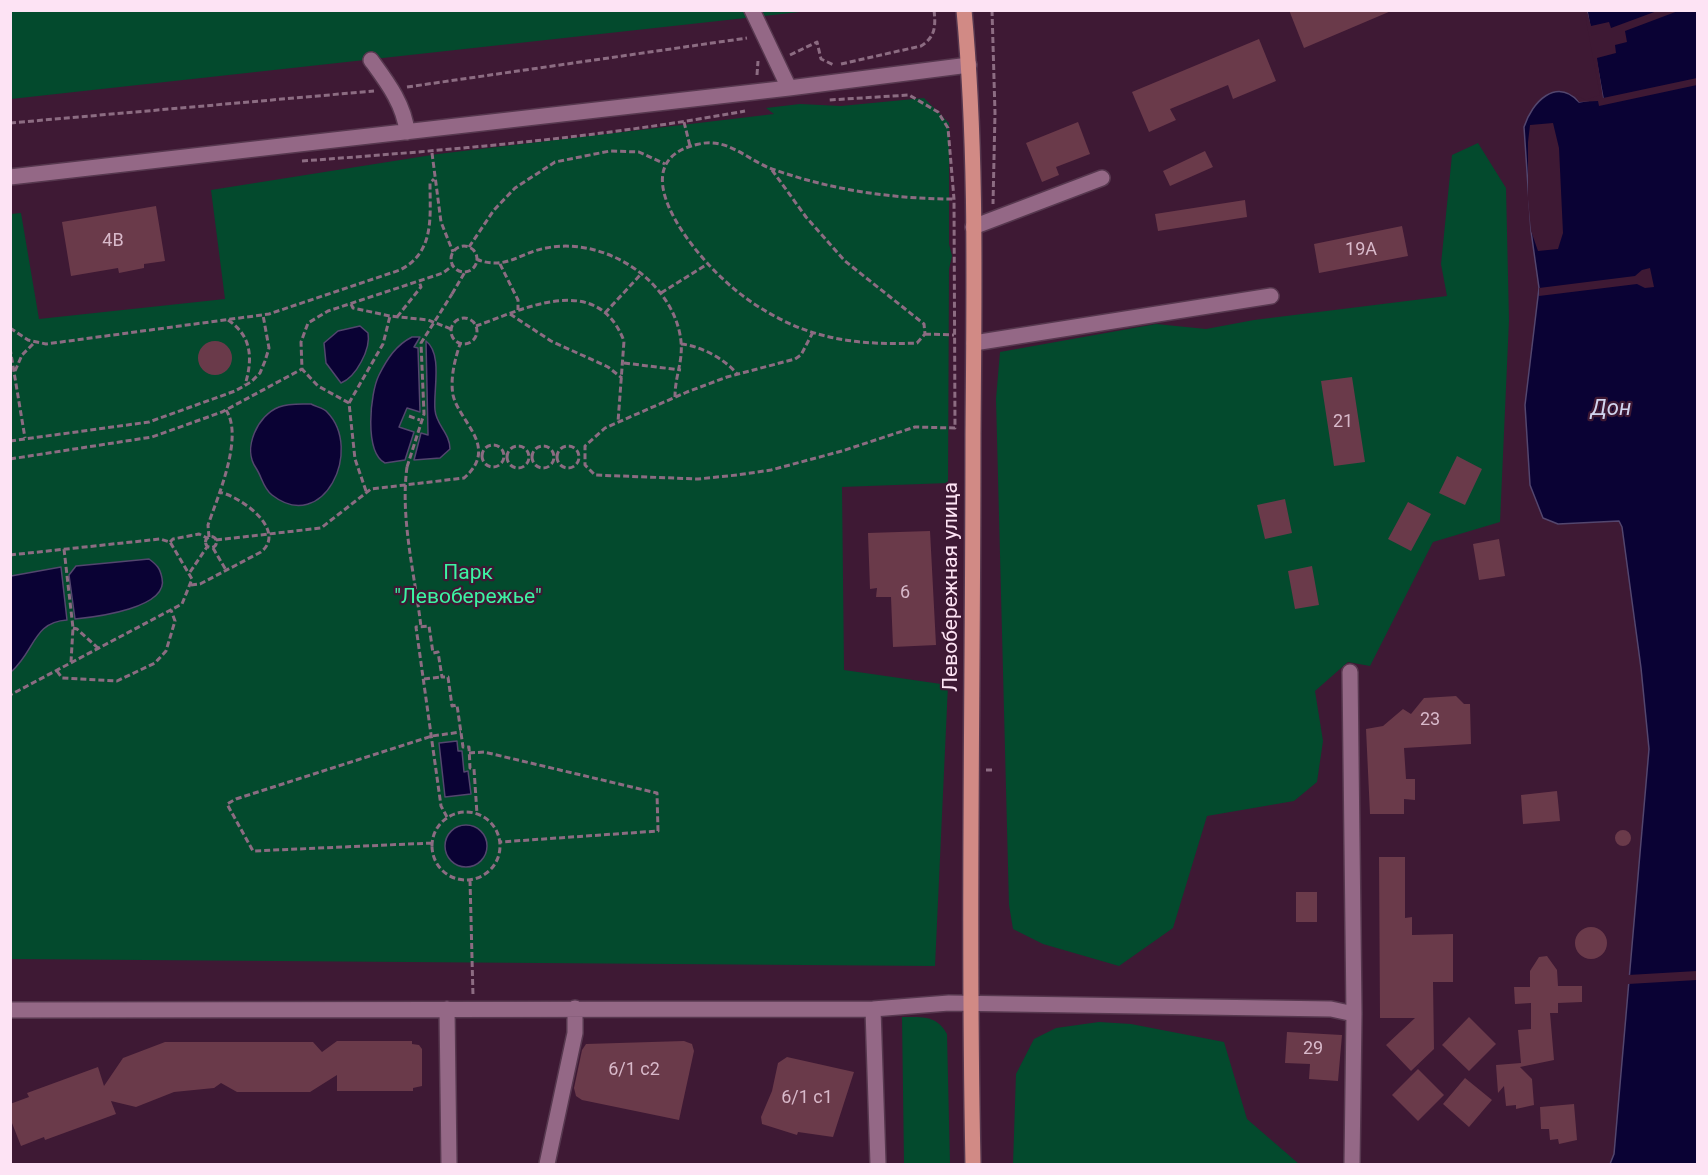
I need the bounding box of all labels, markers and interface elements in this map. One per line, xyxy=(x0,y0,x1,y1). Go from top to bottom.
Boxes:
house number: 4В xyxy=(102,230,124,252)
house number: 19А xyxy=(1345,239,1377,261)
water label: Дон xyxy=(1591,396,1631,422)
house number: 21 xyxy=(1333,411,1353,433)
street label: Левобережная улица xyxy=(939,482,965,692)
park label: Парк "Левобережье" xyxy=(394,561,542,611)
house number: 6 xyxy=(900,582,910,604)
house number: 23 xyxy=(1420,709,1440,731)
house number: 29 xyxy=(1303,1038,1323,1060)
house number: 6/1 с2 xyxy=(608,1059,660,1081)
house number: 6/1 с1 xyxy=(781,1087,833,1109)

